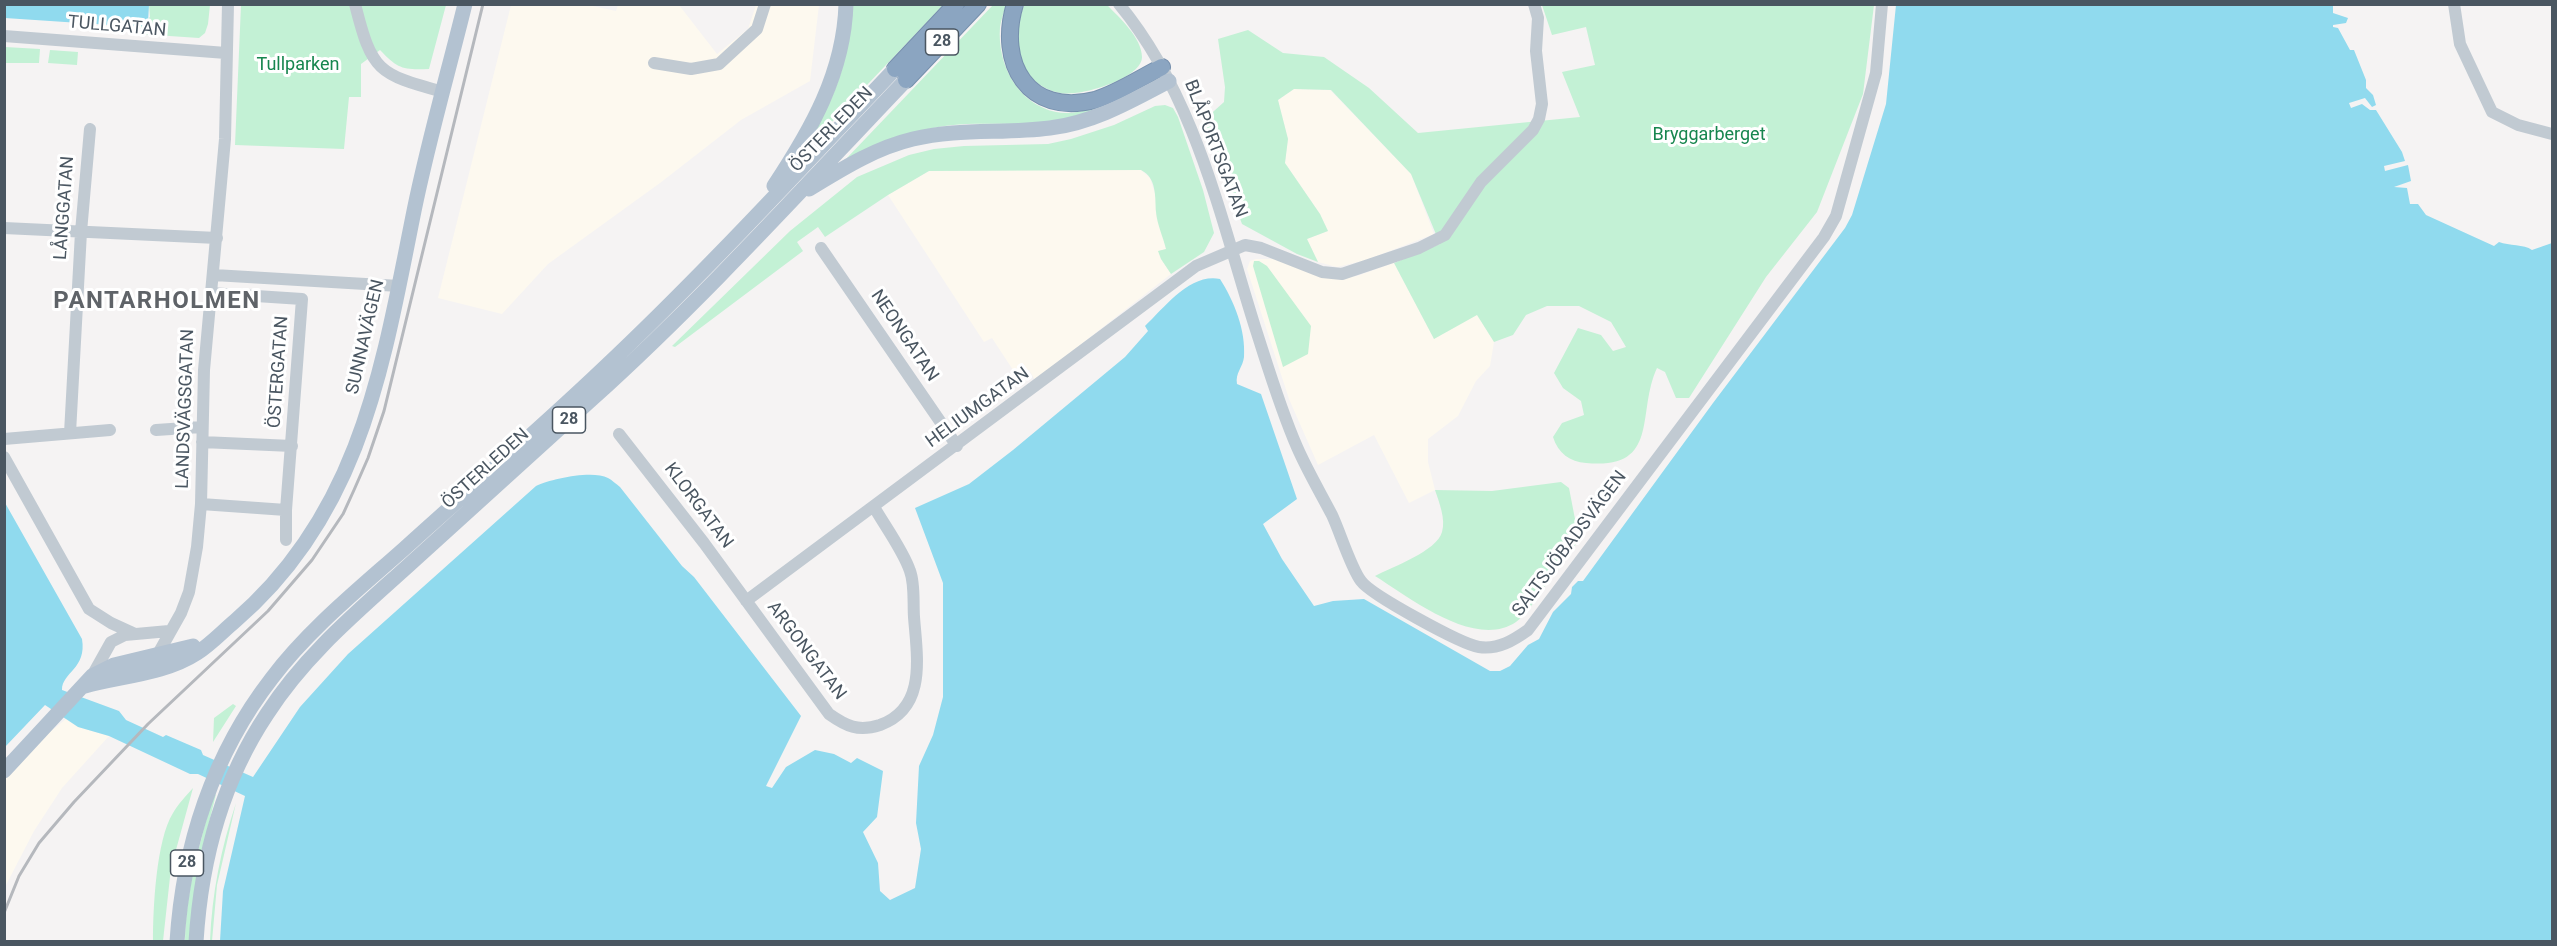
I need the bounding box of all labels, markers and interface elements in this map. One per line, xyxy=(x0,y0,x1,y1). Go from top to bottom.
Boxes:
street label: TULLGATAN xyxy=(67,12,167,42)
road number: 28 xyxy=(926,29,958,55)
park label: Tullparken xyxy=(256,54,340,76)
street label: BLÅPORTSGATAN xyxy=(1179,77,1251,221)
street label: ÖSTERLEDEN xyxy=(786,83,878,177)
park label: Bryggarberget xyxy=(1652,124,1766,146)
street label: LÅNGGATAN xyxy=(51,155,79,261)
street label: SUNNAVÄGEN xyxy=(342,278,390,396)
street label: NEONGATAN xyxy=(865,286,943,386)
district label: PANTARHOLMEN xyxy=(53,288,261,316)
street label: ÖSTERGATAN xyxy=(264,315,294,429)
street label: LANDSVÄGSGATAN xyxy=(172,329,200,489)
street label: HELIUMGATAN xyxy=(922,363,1034,453)
road number: 28 xyxy=(552,407,586,433)
street label: ÖSTERLEDEN xyxy=(438,424,534,514)
street label: KLORGATAN xyxy=(659,459,737,553)
street label: SALTSJÖBADSVÄGEN xyxy=(1508,467,1632,621)
street label: ARGONGATAN xyxy=(762,597,850,705)
road number: 28 xyxy=(170,850,204,876)

